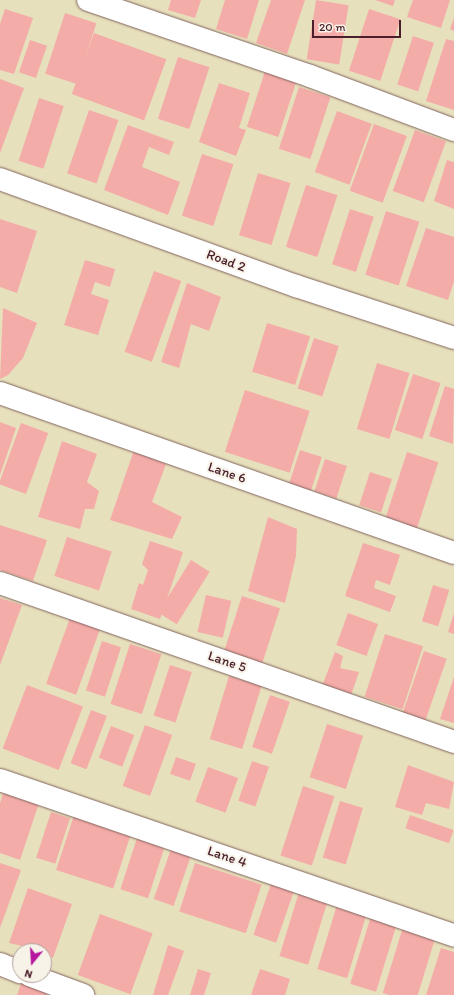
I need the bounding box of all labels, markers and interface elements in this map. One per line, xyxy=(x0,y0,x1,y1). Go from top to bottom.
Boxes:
scale bar xyxy=(314,12,403,38)
text: 20 m xyxy=(319,20,346,34)
street label: Road 2 xyxy=(204,246,248,276)
street label: Lane 6 xyxy=(206,459,248,487)
street label: Lane 5 xyxy=(206,648,248,676)
street label: Lane 4 xyxy=(205,842,249,872)
north arrow xyxy=(12,943,52,983)
text: N xyxy=(23,967,34,981)

